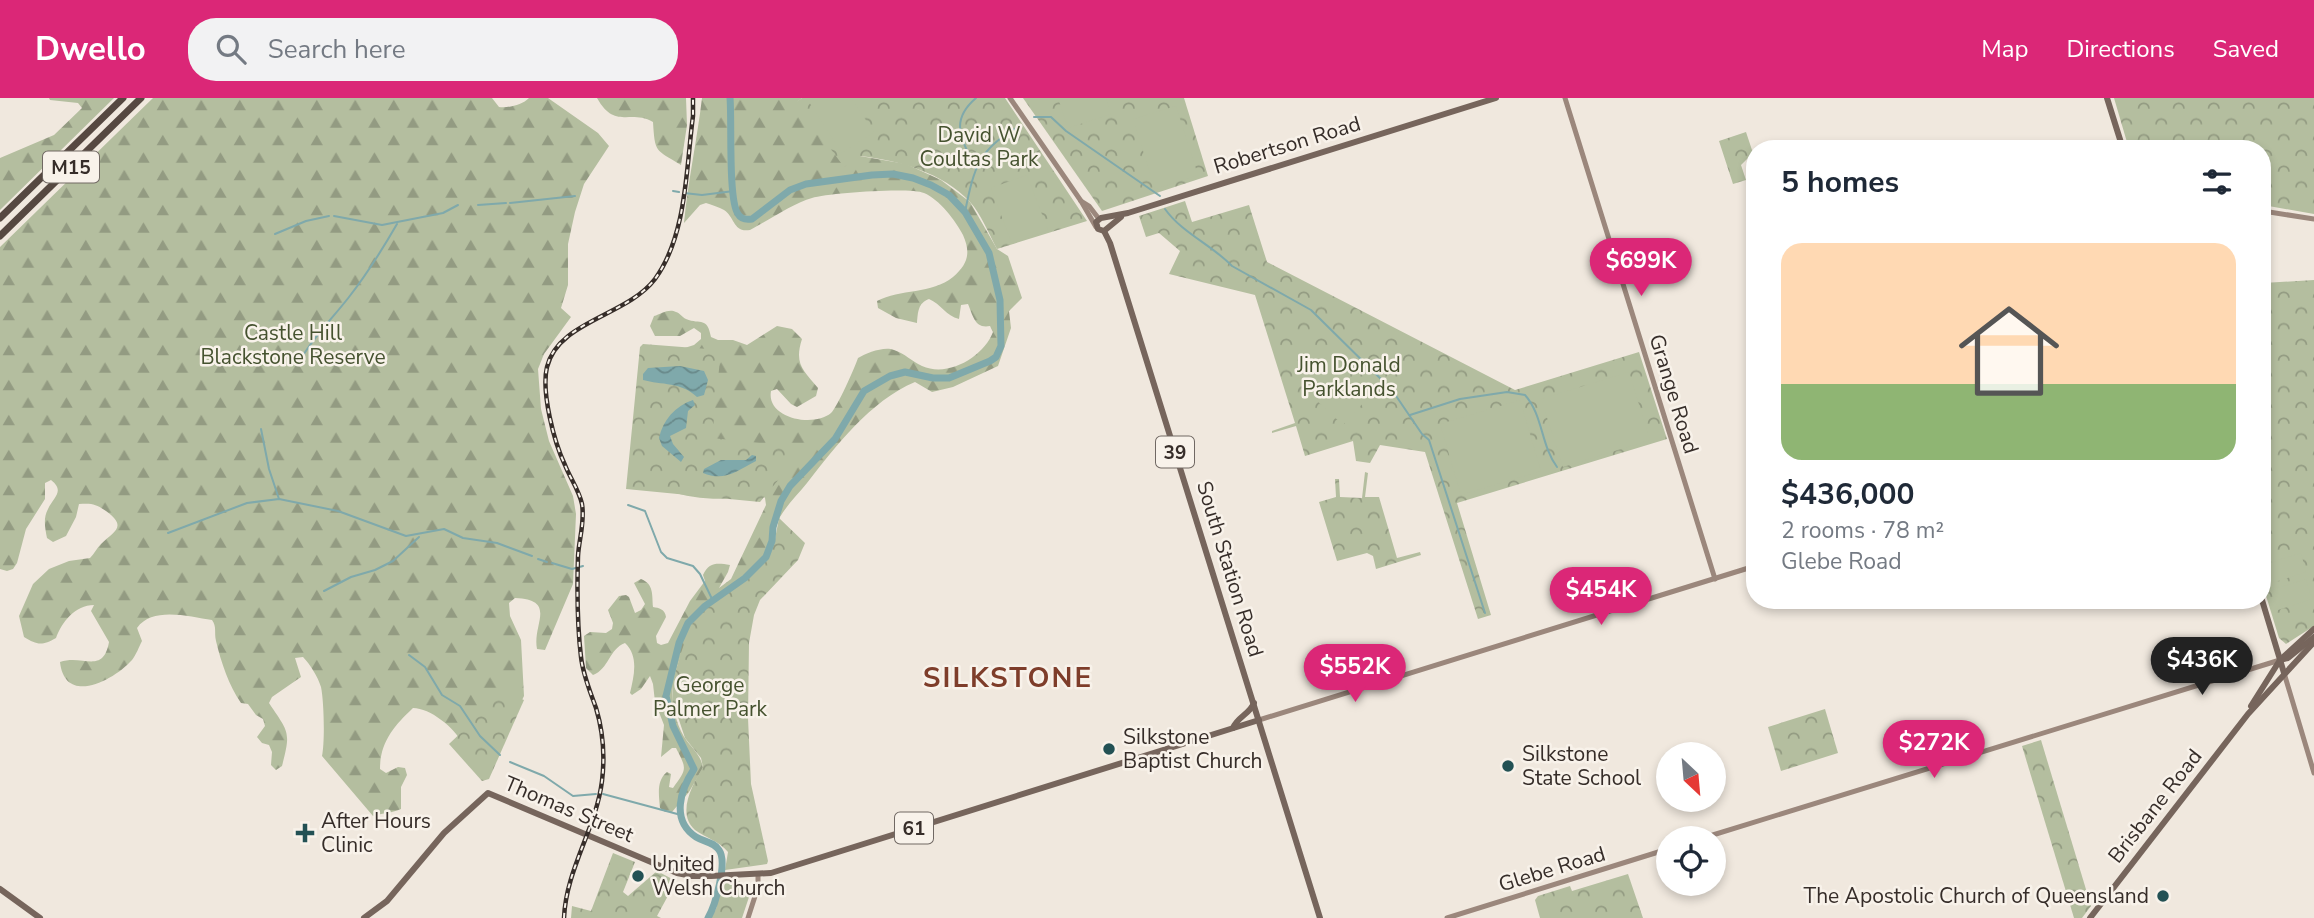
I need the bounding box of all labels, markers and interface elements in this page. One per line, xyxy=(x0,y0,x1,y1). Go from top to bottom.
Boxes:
search box xyxy=(188,18,678,81)
text: Dwello xyxy=(35,27,146,72)
icon: search xyxy=(212,30,250,68)
text: Search here xyxy=(268,32,406,67)
text: Map xyxy=(1981,33,2028,65)
text: Directions xyxy=(2066,33,2175,65)
text: Saved xyxy=(2213,33,2279,65)
street label: Robertson Road xyxy=(1210,109,1364,181)
park label: David W Coultas Park xyxy=(920,121,1039,173)
road number: M15 xyxy=(43,152,99,183)
text: 5 homes xyxy=(1781,162,1899,203)
icon: filters xyxy=(2198,163,2236,201)
pin: $699K xyxy=(1592,238,1690,298)
text: $699K xyxy=(1606,245,1676,276)
icon: home xyxy=(1946,288,2072,414)
park label: Castle Hill Blackstone Reserve xyxy=(200,319,386,371)
street label: Grange Road xyxy=(1643,331,1705,457)
park label: Jim Donald Parklands xyxy=(1296,351,1401,403)
road number: 39 xyxy=(1156,436,1194,468)
text: $436,000 xyxy=(1781,474,1914,515)
street label: South Station Road xyxy=(1190,478,1270,660)
text: 2 rooms · 78 m² xyxy=(1781,515,1944,546)
text: Glebe Road xyxy=(1781,546,1902,577)
pin: $454K xyxy=(1552,568,1650,627)
text: $454K xyxy=(1566,574,1636,605)
pin: $436K xyxy=(2153,638,2251,697)
pin: $552K xyxy=(1306,644,1404,704)
text: $436K xyxy=(2167,644,2237,675)
text: $552K xyxy=(1320,651,1390,682)
district label: SILKSTONE xyxy=(923,659,1093,697)
park label: George Palmer Park xyxy=(653,671,768,723)
pin: $272K xyxy=(1885,720,1983,780)
place label: Silkstone Baptist Church xyxy=(1123,723,1262,775)
text: $272K xyxy=(1899,727,1969,758)
place label: Silkstone State School xyxy=(1522,740,1642,792)
marker: Silkstone Baptist Church xyxy=(1101,741,1117,757)
north arrow xyxy=(1656,742,1726,812)
map controls xyxy=(1656,742,1726,896)
street label: Brisbane Road xyxy=(2102,743,2208,869)
marker: Silkstone State School xyxy=(1500,758,1516,774)
street label: Thomas Street xyxy=(500,769,639,849)
place label: After Hours Clinic xyxy=(321,807,431,859)
road number: 61 xyxy=(895,813,933,844)
marker: After Hours Clinic xyxy=(295,823,315,843)
button: locate xyxy=(1656,826,1726,896)
street label: Glebe Road xyxy=(1495,840,1609,898)
place label: United Welsh Church xyxy=(652,850,785,902)
marker: United Welsh Church xyxy=(630,868,646,884)
place label: The Apostolic Church of Queensland xyxy=(1803,882,2149,910)
marker: The Apostolic Church of Queensland xyxy=(2155,888,2171,904)

